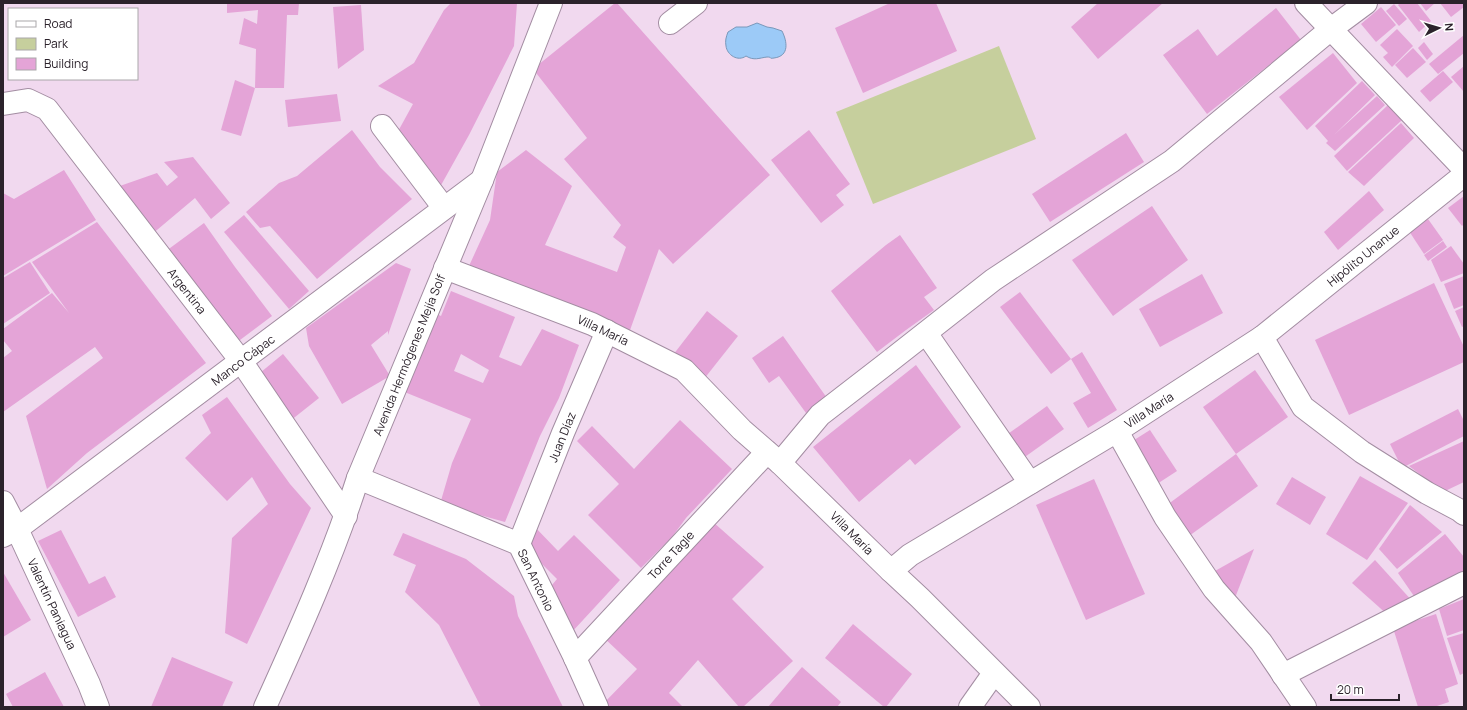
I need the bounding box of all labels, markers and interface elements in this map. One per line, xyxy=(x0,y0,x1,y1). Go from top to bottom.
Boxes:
legend xyxy=(8,8,138,80)
north arrow xyxy=(1419,8,1459,48)
text: Road xyxy=(44,15,72,32)
text: N xyxy=(1442,22,1457,32)
text: Park xyxy=(44,35,69,52)
text: Building xyxy=(44,55,88,72)
street label: Hipólito Unanue xyxy=(1323,222,1403,290)
street label: Argentina xyxy=(164,264,210,318)
street label: Avenida Hermógenes Mejía Solf xyxy=(369,271,450,438)
street label: Villa María xyxy=(574,311,632,349)
street label: Manco Cápac xyxy=(208,330,279,389)
street label: Villa María xyxy=(1121,388,1177,432)
street label: Juan Díaz xyxy=(544,409,580,465)
street label: Villa María xyxy=(827,508,877,558)
street label: Torre Tagle xyxy=(644,527,698,583)
street label: San Antonio xyxy=(514,546,558,614)
street label: Valentín Paniagua xyxy=(24,556,80,652)
scale bar xyxy=(1331,676,1399,702)
text: 20 m xyxy=(1337,681,1364,698)

